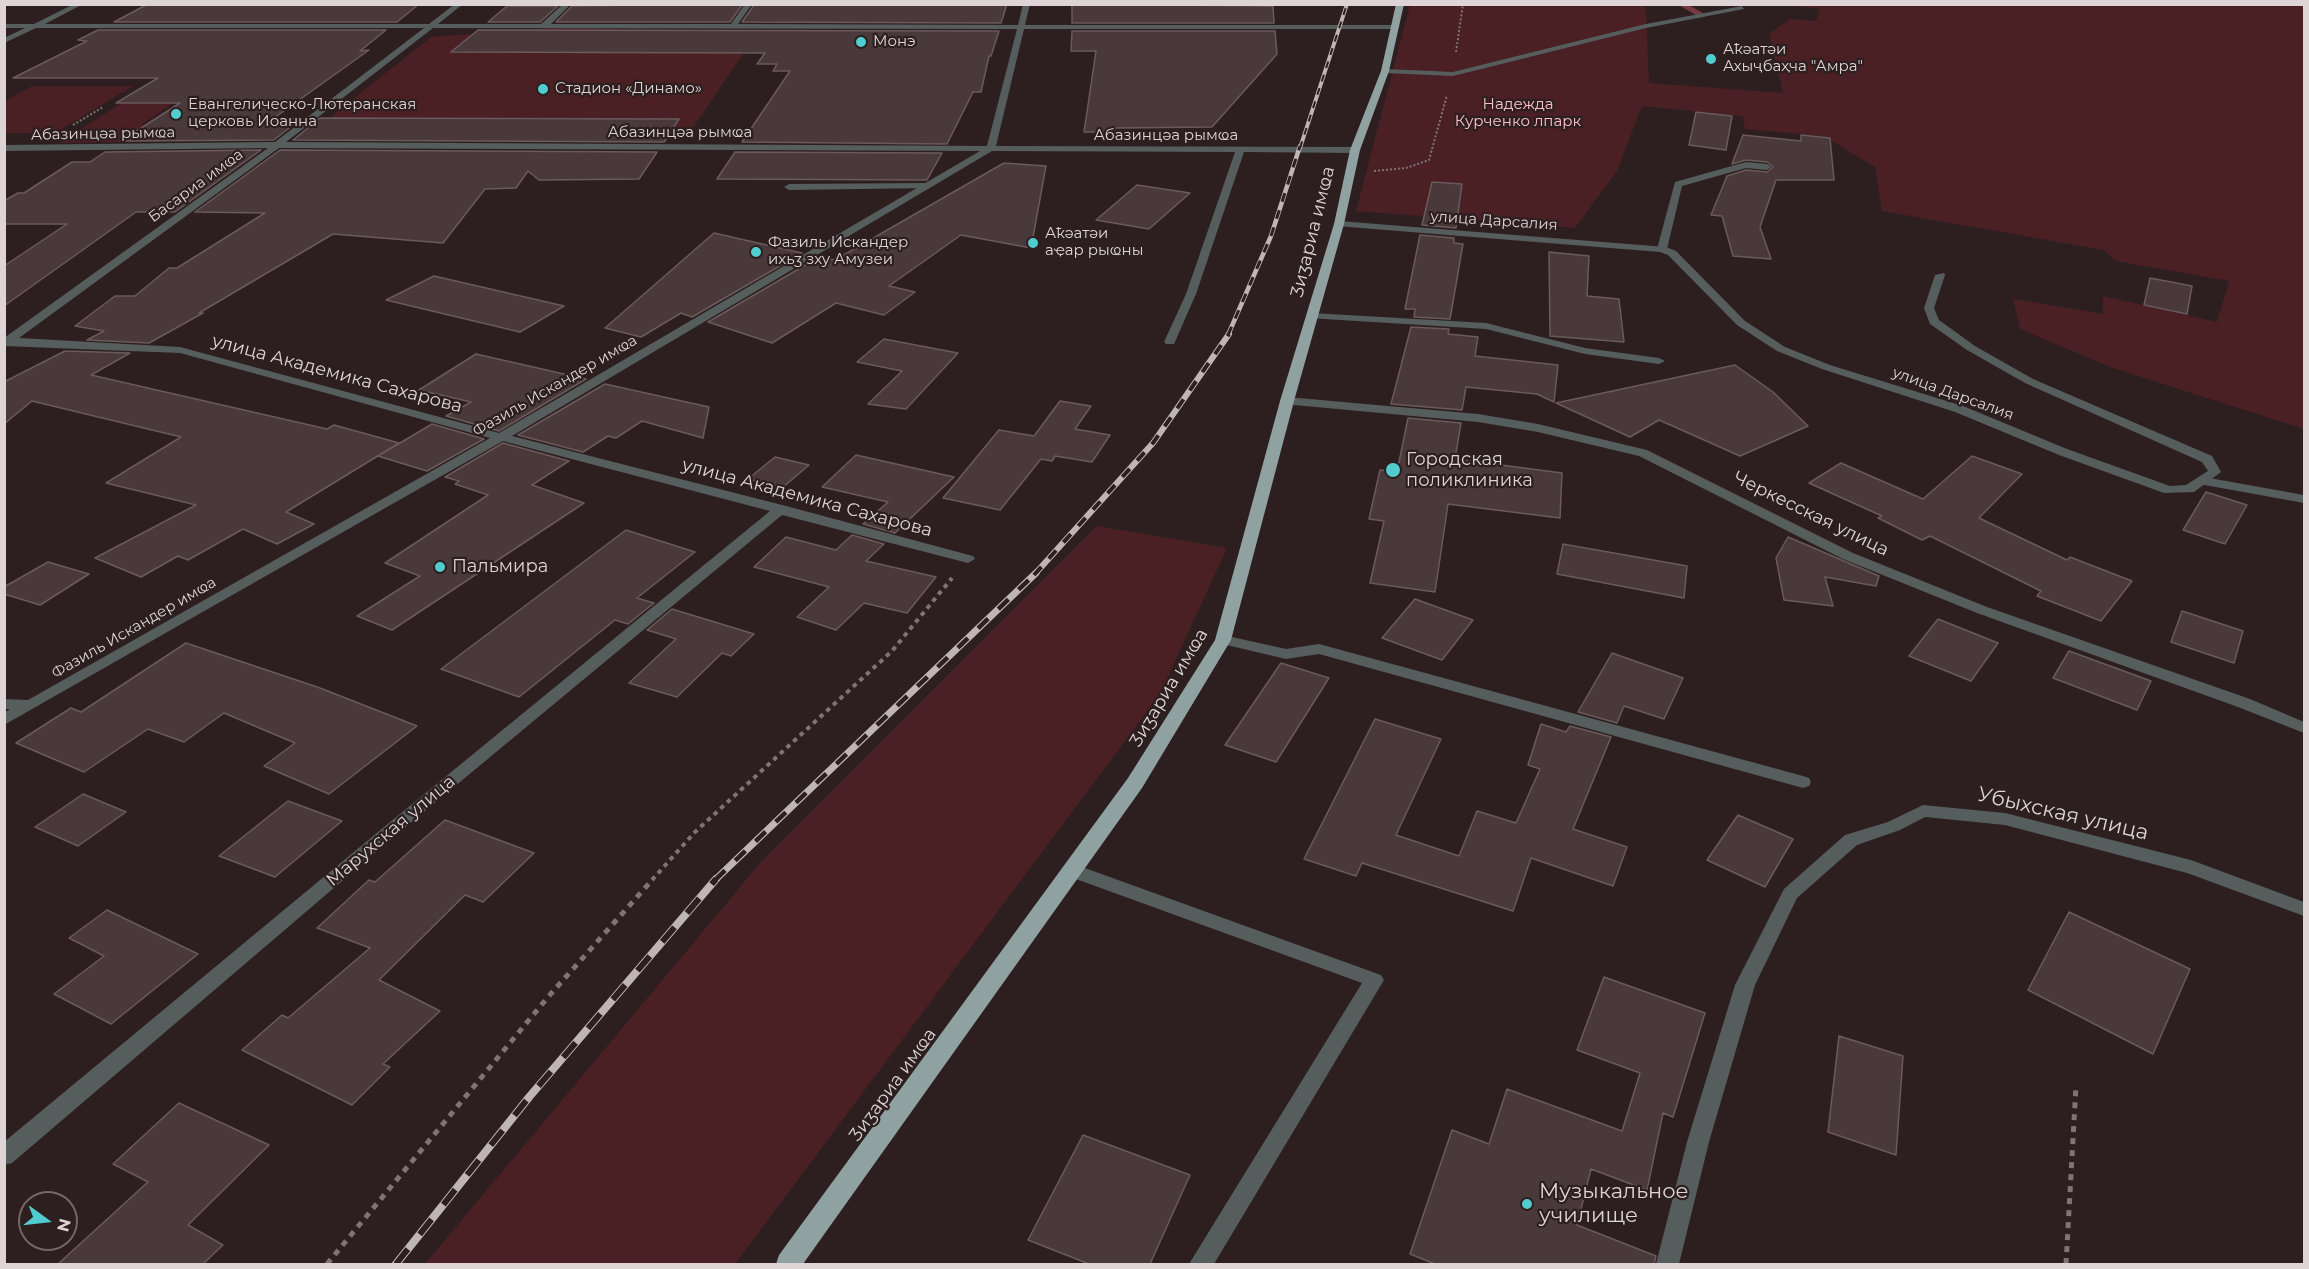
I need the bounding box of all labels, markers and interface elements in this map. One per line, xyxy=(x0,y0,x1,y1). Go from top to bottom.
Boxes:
place label: Монэ xyxy=(873,33,916,51)
marker: Монэ xyxy=(854,35,868,49)
place label: Аҟәатәи Ахыҷбаҳча "Амра" xyxy=(1723,41,1863,76)
marker: Аҟәатәи Ахыҷбаҳча "Амра" xyxy=(1704,52,1718,66)
place label: Cтадион «Динамо» xyxy=(555,80,702,98)
marker: Cтадион «Динамо» xyxy=(536,82,550,96)
place label: Евангелическо-Лютеранская церковь Иоанна xyxy=(188,96,416,131)
park label: Надежда Курченко лпарк xyxy=(1455,96,1581,131)
marker: Евангелическо-Лютеранская церковь Иоанна xyxy=(169,107,183,121)
street label: Абазинцәа рымҩа xyxy=(31,124,175,144)
street label: Абазинцәа рымҩа xyxy=(608,124,752,142)
street label: Абазинцәа рымҩа xyxy=(1094,127,1238,145)
street label: Басариа имҩа xyxy=(145,146,247,226)
street label: Ӡиӡариа имҩа xyxy=(1286,164,1340,300)
street label: улица Дарсалия xyxy=(1430,208,1558,234)
place label: Аҟәатәи аҿар рыҩны xyxy=(1045,225,1143,260)
place label: Фазиль Искандер ихьӡ зху Амузеи xyxy=(768,234,908,269)
marker: Аҟәатәи аҿар рыҩны xyxy=(1026,236,1040,250)
marker: Фазиль Искандер ихьӡ зху Амузеи xyxy=(749,245,763,259)
street label: улица Академика Сахарова xyxy=(209,330,465,418)
street label: Фазиль Искандер имҩа xyxy=(470,332,640,440)
street label: улица Дарсалия xyxy=(1890,364,2016,424)
place label: Городская поликлиника xyxy=(1406,449,1533,492)
street label: улица Академика Сахарова xyxy=(679,454,935,542)
marker: Городская поликлиника xyxy=(1384,461,1402,479)
street label: Черкесская улица xyxy=(1730,467,1892,561)
place label: Пальмира xyxy=(452,556,548,578)
marker: Пальмира xyxy=(433,560,447,574)
street label: Фазиль Искандер имҩа xyxy=(49,574,219,682)
street label: Ӡиӡариа имҩа xyxy=(1125,625,1213,751)
street label: Марухская улица xyxy=(322,771,460,891)
street label: Убыхская улица xyxy=(1975,782,2151,846)
street label: Ӡиӡариа имҩа xyxy=(845,1024,941,1146)
place label: Музыкальное училище xyxy=(1539,1179,1688,1229)
north arrow xyxy=(18,1191,78,1251)
marker: Музыкальное училище xyxy=(1520,1197,1534,1211)
text: N xyxy=(53,1217,75,1234)

